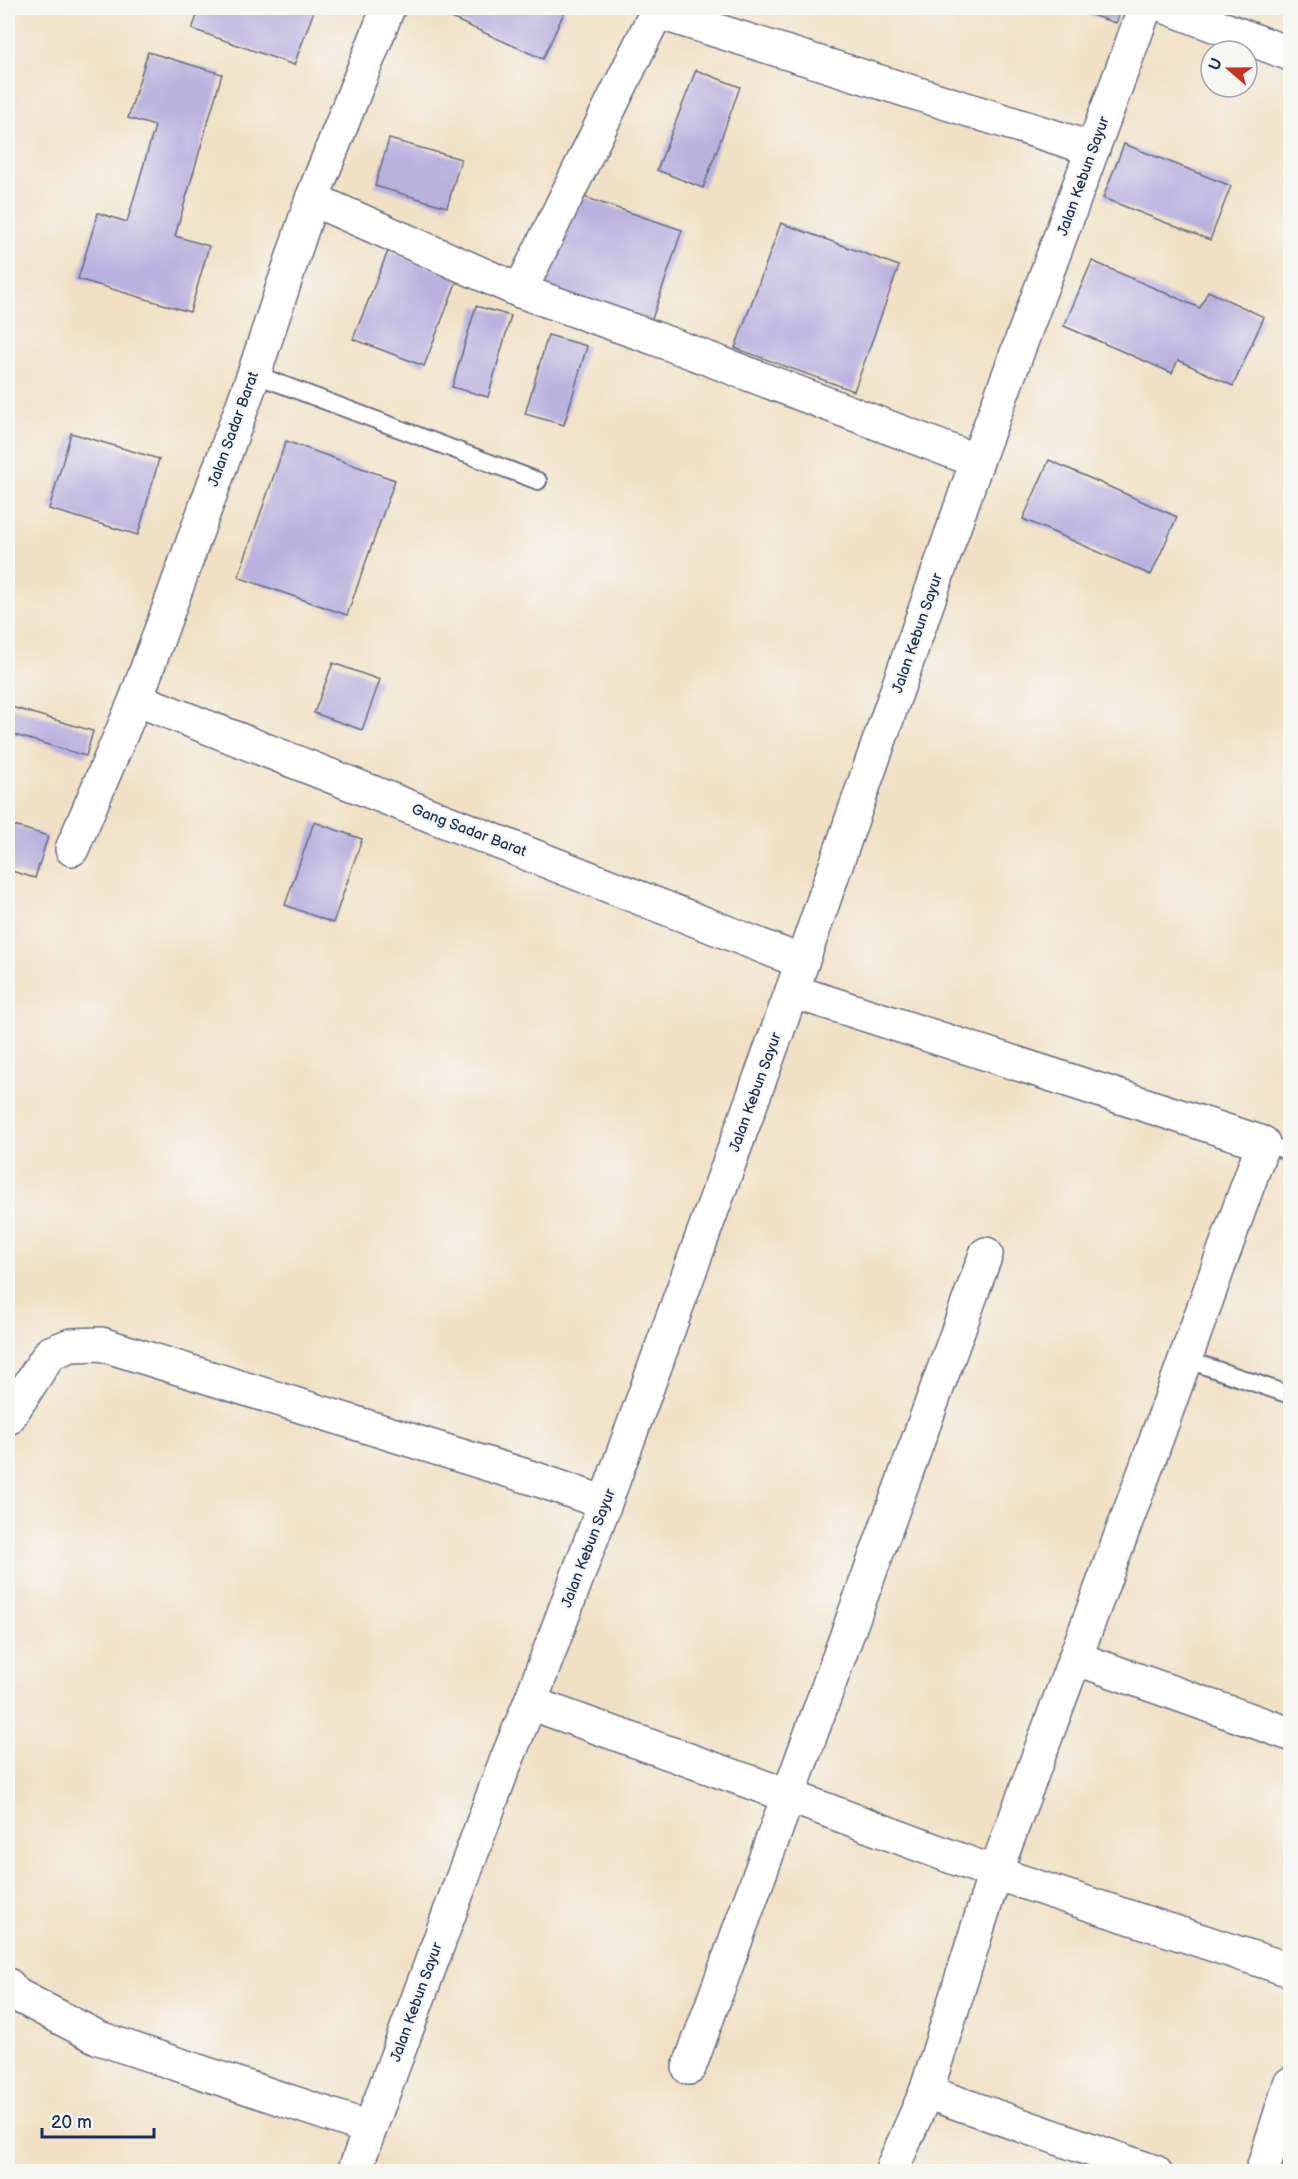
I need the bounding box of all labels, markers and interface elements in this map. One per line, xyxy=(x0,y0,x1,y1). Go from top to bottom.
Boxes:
north arrow xyxy=(1199,39,1259,99)
text: U xyxy=(1205,56,1227,73)
street label: Jalan Kebun Sayur xyxy=(1053,113,1114,238)
street label: Jalan Sadar Barat xyxy=(204,369,263,489)
street label: Jalan Kebun Sayur xyxy=(888,570,947,696)
street label: Gang Sadar Barat xyxy=(409,800,529,861)
street label: Jalan Kebun Sayur xyxy=(725,1029,786,1154)
street label: Jalan Kebun Sayur xyxy=(557,1486,620,1610)
street label: Jalan Kebun Sayur xyxy=(386,1939,447,2064)
scale bar xyxy=(42,2101,154,2139)
text: 20 m xyxy=(51,2112,92,2133)

